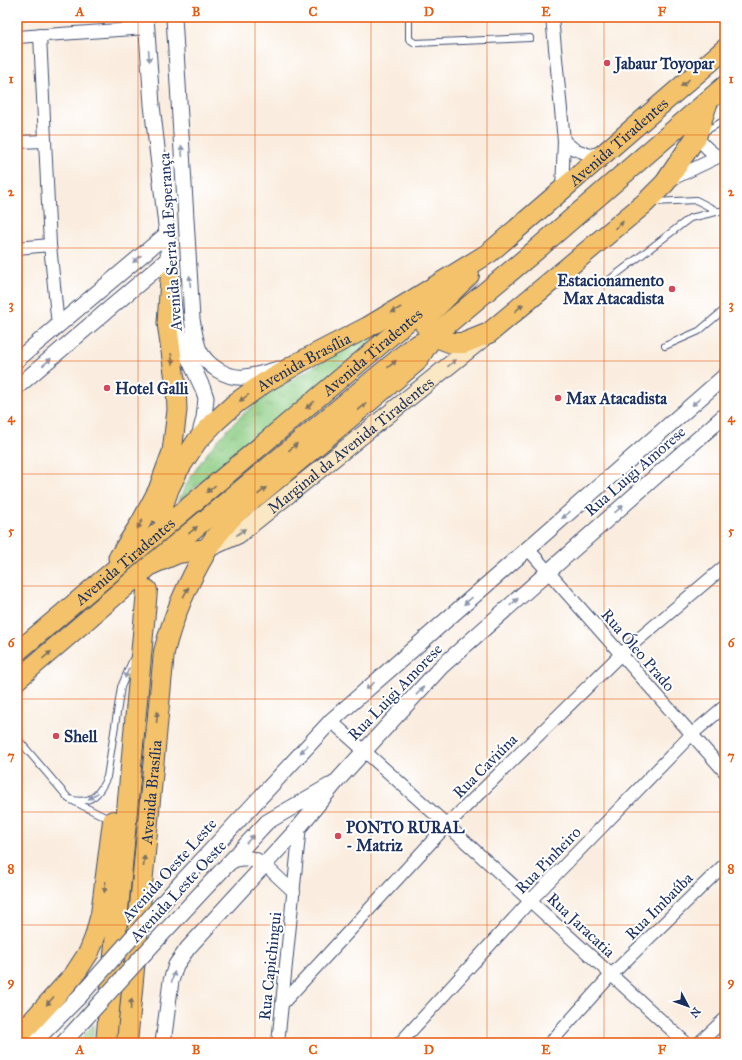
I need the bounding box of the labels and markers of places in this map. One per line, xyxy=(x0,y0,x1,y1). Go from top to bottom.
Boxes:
place label: Jabaur Toyopar xyxy=(613,54,715,74)
marker: Jabaur Toyopar xyxy=(602,58,612,68)
place label: Estacionamento Max Atacadista xyxy=(557,271,665,308)
marker: Estacionamento Max Atacadista xyxy=(667,284,677,294)
place label: Hotel Galli xyxy=(115,379,189,398)
marker: Hotel Galli xyxy=(102,383,112,393)
place label: Max Atacadista xyxy=(566,389,668,408)
marker: Max Atacadista xyxy=(553,393,563,403)
place label: Shell xyxy=(64,727,98,746)
marker: Shell xyxy=(51,731,61,741)
place label: PONTO RURAL - Matriz xyxy=(346,818,465,855)
marker: PONTO RURAL - Matriz xyxy=(333,831,343,841)

